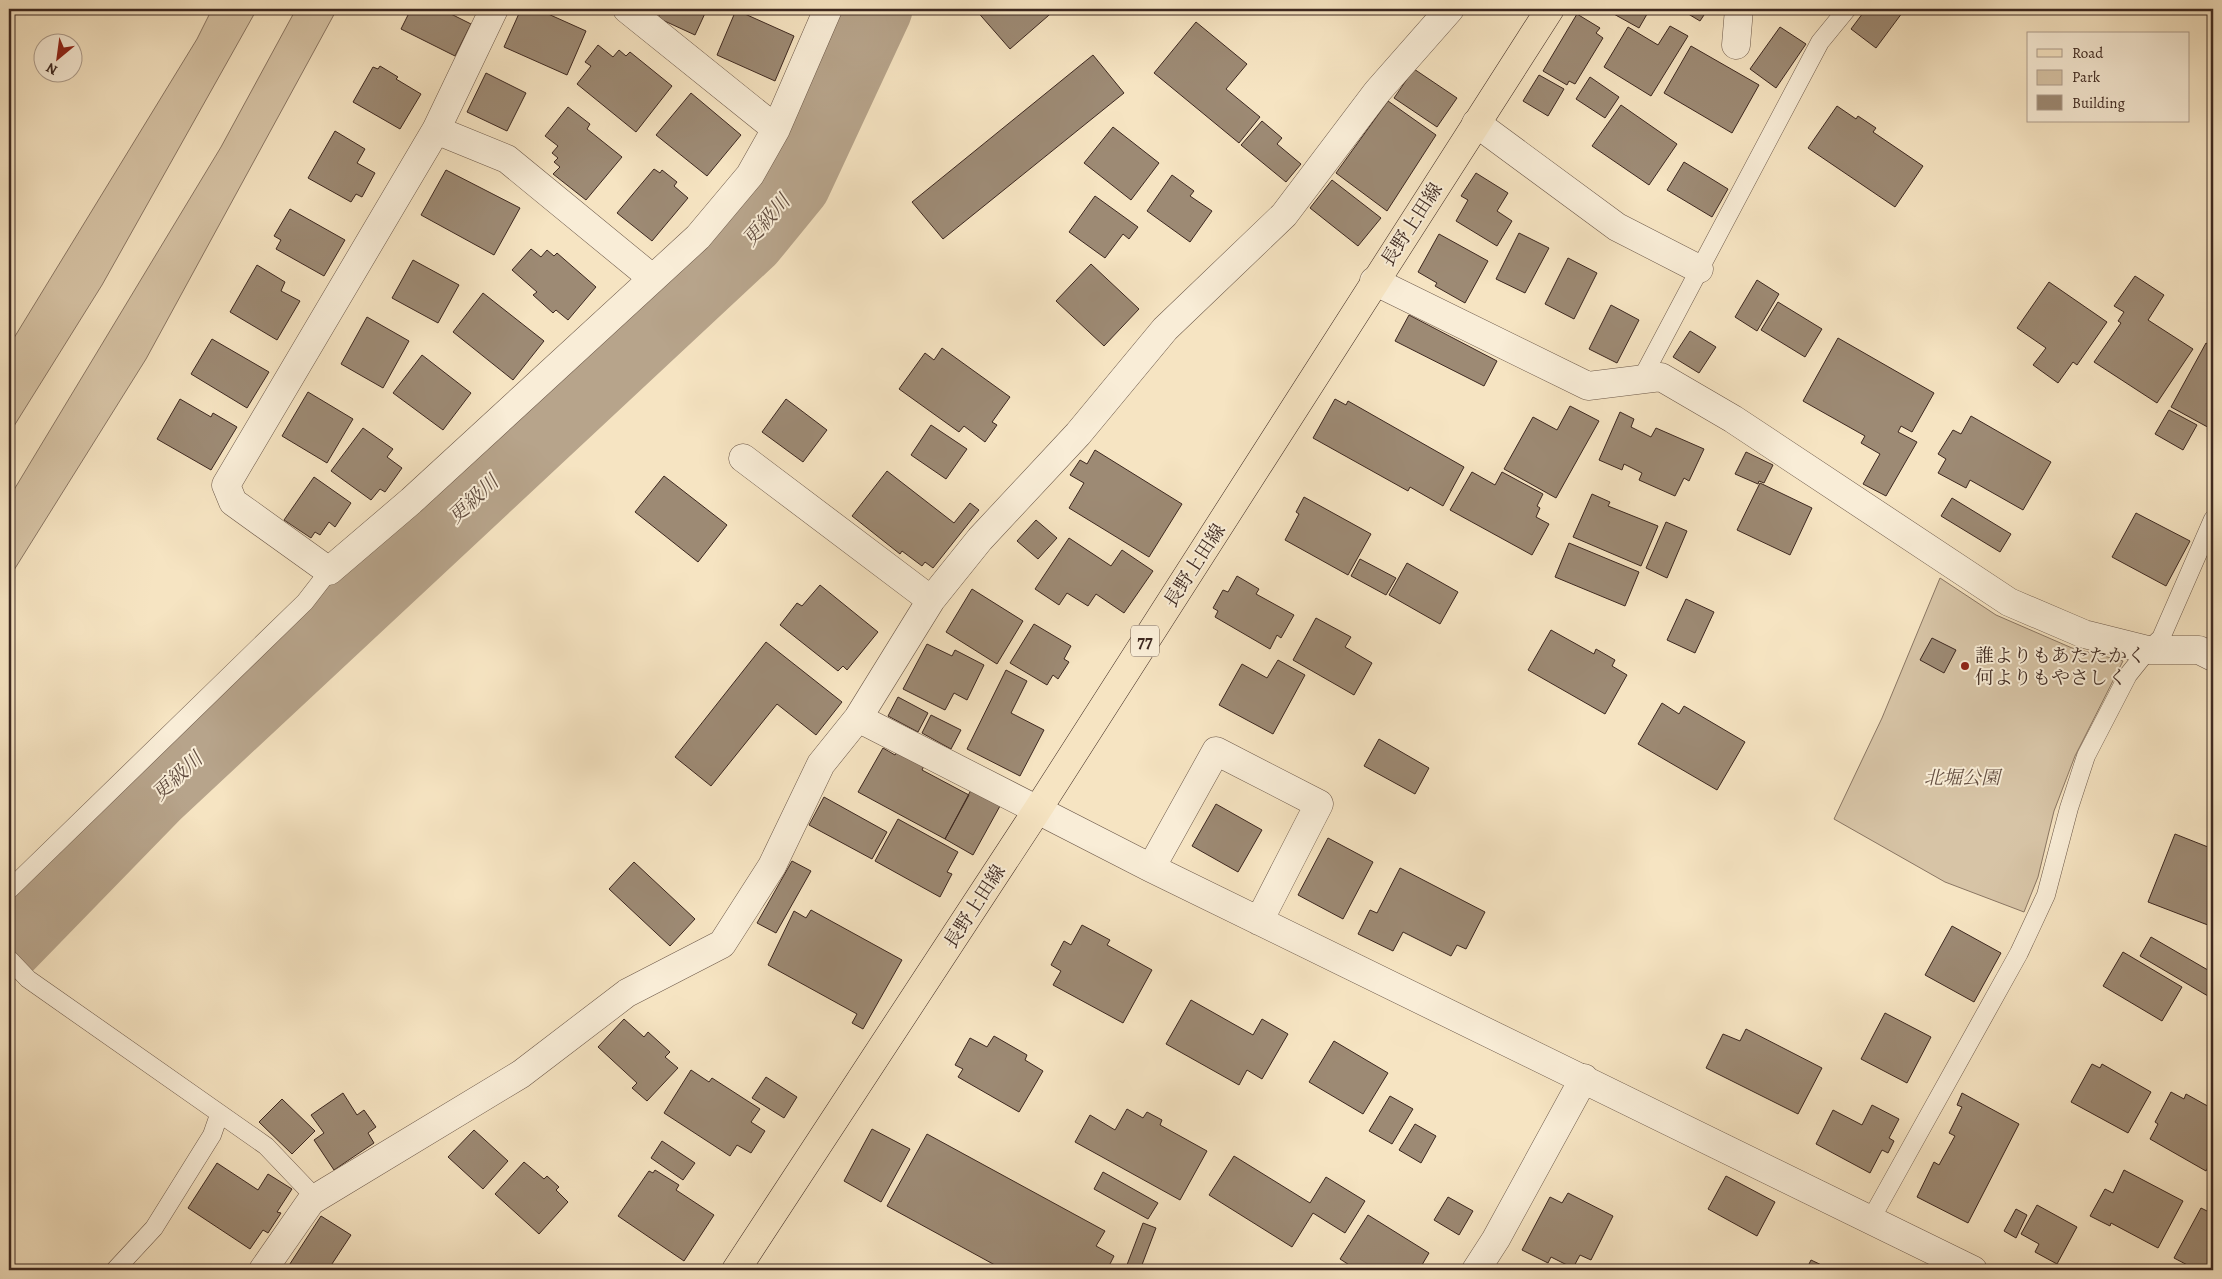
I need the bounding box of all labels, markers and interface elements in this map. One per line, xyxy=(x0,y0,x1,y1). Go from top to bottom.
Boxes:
north arrow xyxy=(32,32,82,82)
legend xyxy=(2027,32,2190,122)
text: Road xyxy=(2072,43,2104,63)
text: N xyxy=(43,58,61,80)
text: Park xyxy=(2072,67,2101,87)
text: Building xyxy=(2072,93,2125,113)
street label: 長野上田線 xyxy=(1375,178,1449,271)
water label: 更級川 xyxy=(737,187,798,252)
water label: 更級川 xyxy=(442,468,506,530)
street label: 長野上田線 xyxy=(1158,519,1232,612)
road number: 77 xyxy=(1131,626,1159,656)
place label: 誰よりもあたたかく 何よりもやさしく xyxy=(1975,643,2146,691)
marker: 誰よりもあたたかく 何よりもやさしく xyxy=(1959,660,1971,672)
water label: 更級川 xyxy=(146,745,210,807)
park label: 北堀公園 xyxy=(1924,765,2003,791)
street label: 長野上田線 xyxy=(938,860,1012,953)

